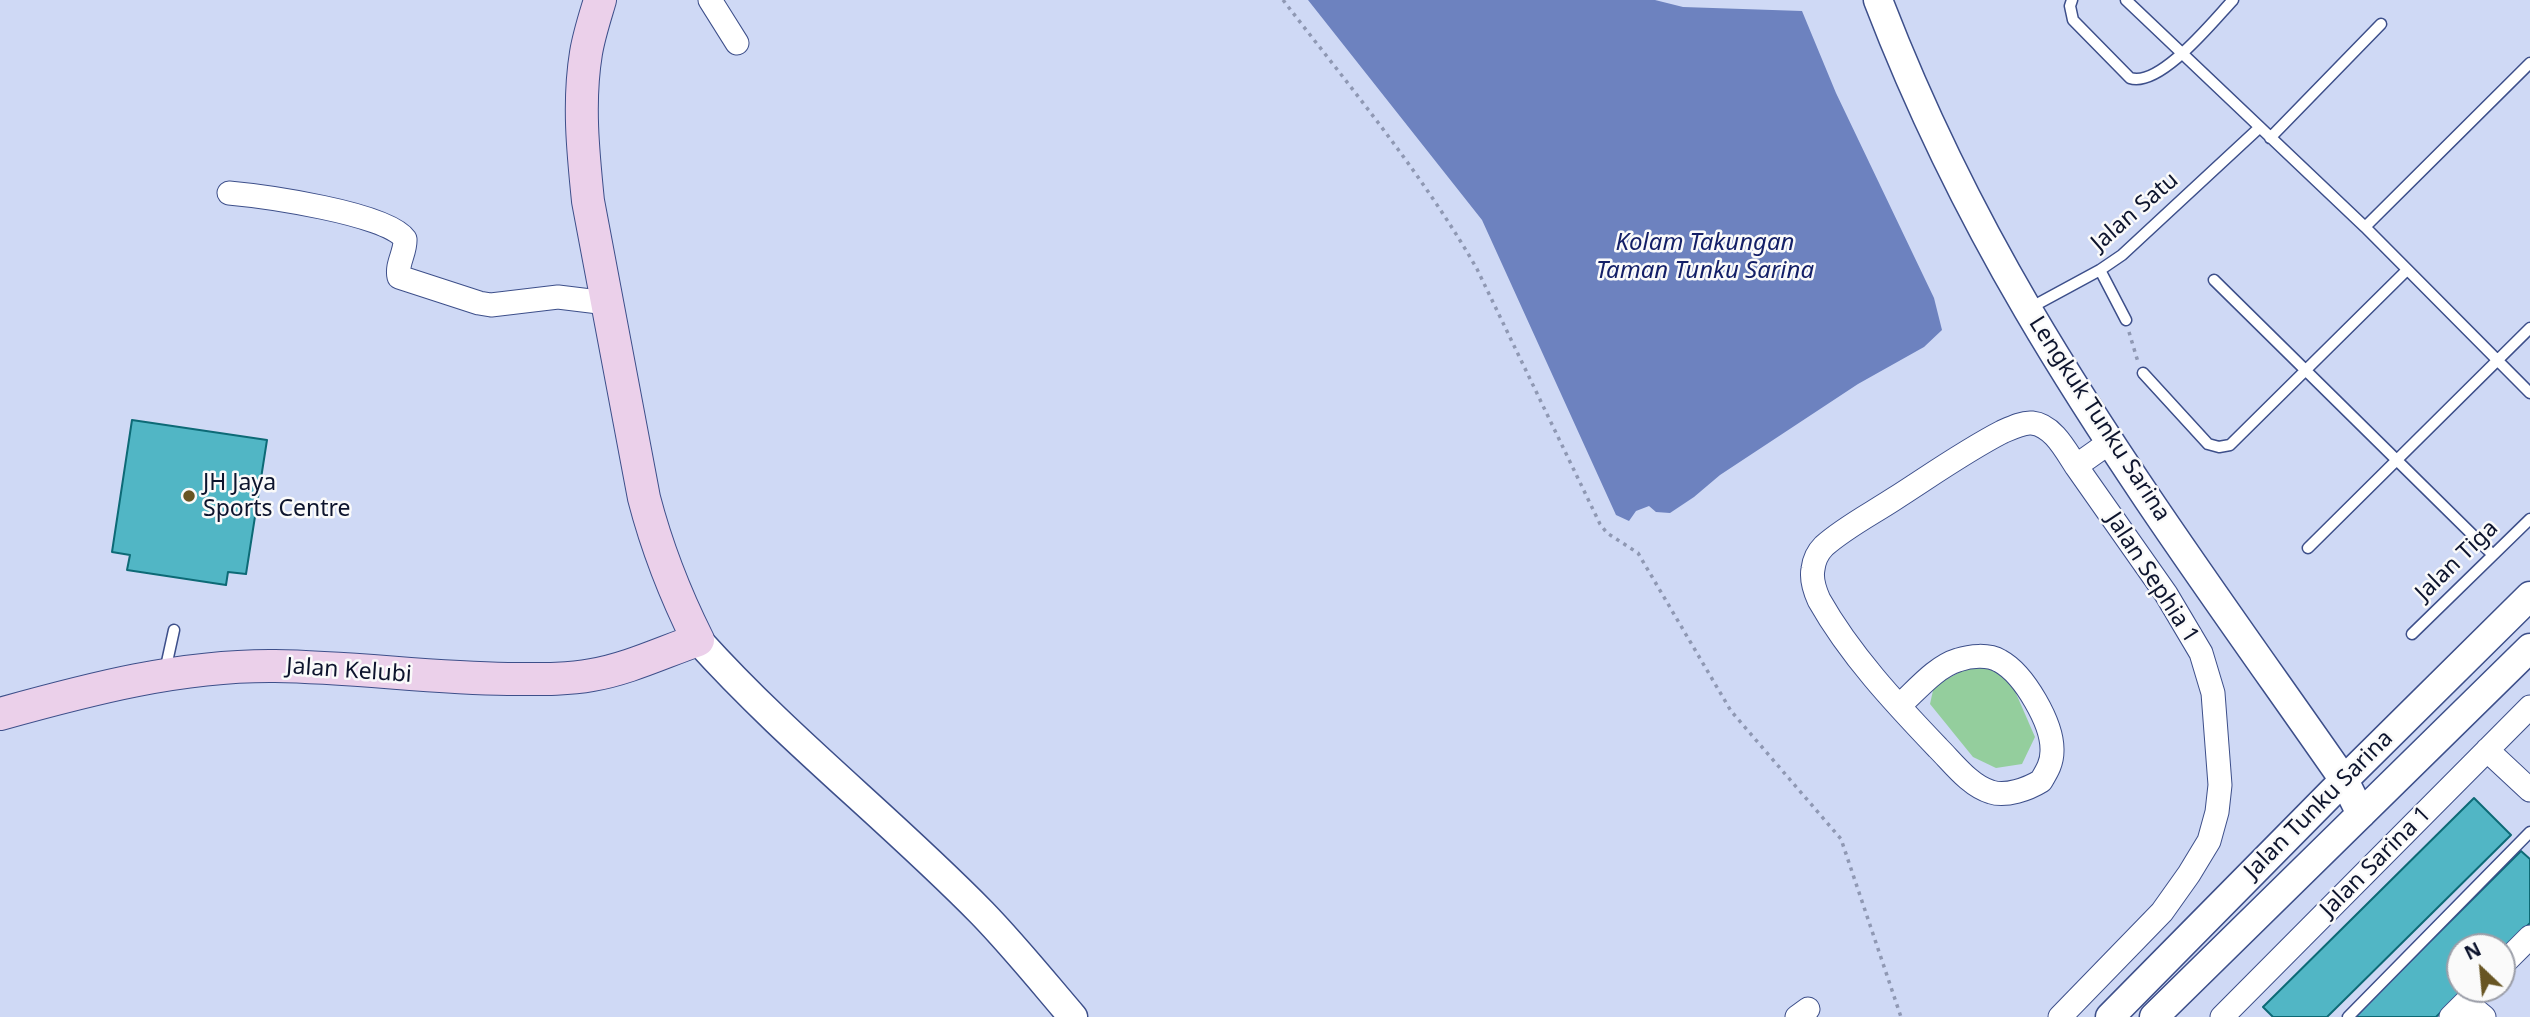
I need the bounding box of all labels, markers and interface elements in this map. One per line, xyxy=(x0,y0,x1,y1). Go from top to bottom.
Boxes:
street label: Jalan Satu xyxy=(2086,167,2184,257)
water label: Kolam Takungan Taman Tunku Sarina xyxy=(1596,229,1814,285)
street label: Lengkuk Tunku Sarina xyxy=(2022,311,2176,527)
place label: JH Jaya Sports Centre xyxy=(203,469,351,523)
marker: JH Jaya Sports Centre xyxy=(181,488,197,504)
street label: Jalan Sephia 1 xyxy=(2100,508,2204,648)
street label: Jalan Tiga xyxy=(2410,515,2504,607)
street label: Jalan Kelubi xyxy=(285,653,413,689)
street label: Jalan Tunku Sarina xyxy=(2239,725,2399,885)
street label: Jalan Sarina 1 xyxy=(2315,801,2437,923)
north arrow xyxy=(2446,933,2516,1003)
text: N xyxy=(2460,936,2485,966)

